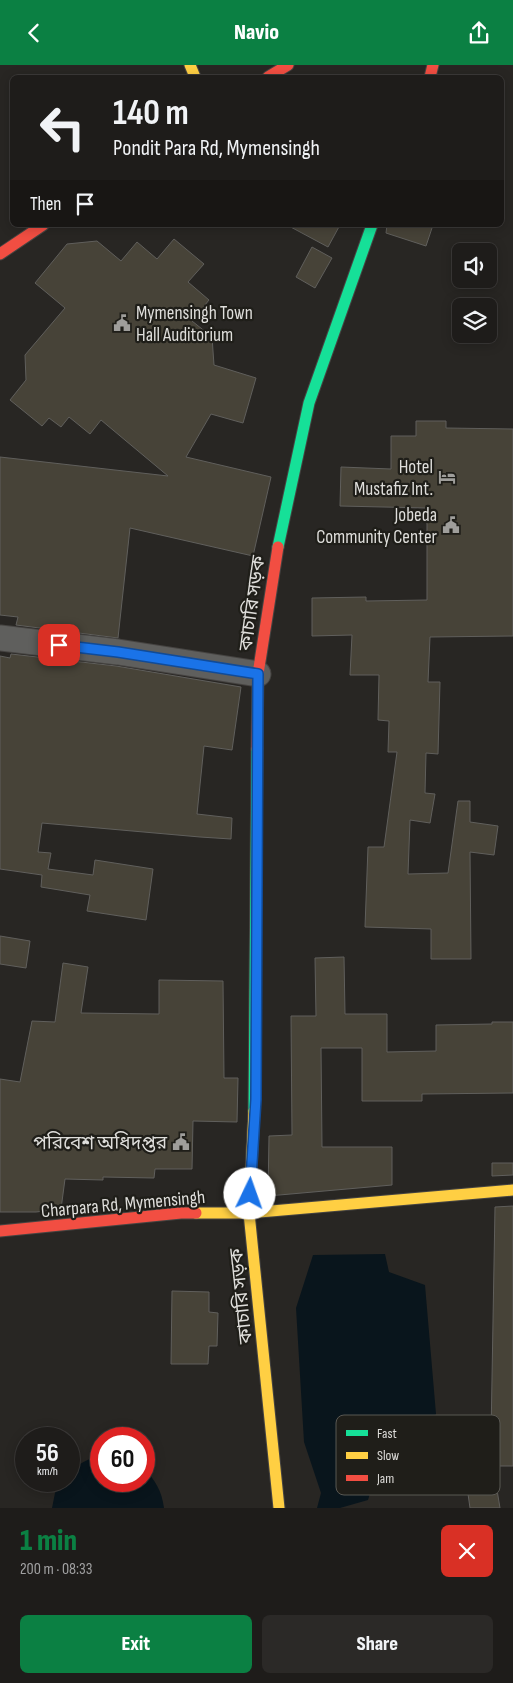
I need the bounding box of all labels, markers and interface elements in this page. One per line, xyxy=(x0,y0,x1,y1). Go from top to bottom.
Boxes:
icon: back xyxy=(20,19,48,47)
text: Navio xyxy=(234,19,279,46)
icon: share xyxy=(465,19,493,47)
text: 140 m xyxy=(113,92,189,135)
icon: left xyxy=(30,95,95,160)
text: Pondit Para Rd, Mymensingh xyxy=(113,135,320,162)
icon: arrive xyxy=(71,190,99,218)
text: Then xyxy=(30,193,61,216)
map controls xyxy=(452,243,497,343)
button: sound xyxy=(452,243,497,288)
button: layers xyxy=(452,298,497,343)
place label: Mymensingh Town Hall Auditorium xyxy=(136,302,253,347)
public building icon: Mymensingh Town Hall Auditorium xyxy=(112,313,132,333)
place label: Hotel Mustafiz Int. xyxy=(354,456,433,501)
hotel icon: Hotel Mustafiz Int. xyxy=(437,467,457,487)
place label: Jobeda Community Center xyxy=(316,504,438,549)
public building icon: Jobeda Community Center xyxy=(441,515,461,535)
street label: কাচারি সড়ক xyxy=(233,553,271,653)
pin xyxy=(38,624,80,666)
icon: arrive xyxy=(45,631,73,659)
place label: পরিবেশ অধিদপ্তর xyxy=(33,1131,168,1155)
public building icon: পরিবেশ অধিদপ্তর xyxy=(171,1132,191,1152)
position arrow xyxy=(223,1167,275,1219)
street label: Charpara Rd, Mymensingh xyxy=(40,1186,206,1223)
street label: কাচারি সড়ক xyxy=(224,1246,258,1346)
legend xyxy=(336,1415,500,1495)
text: Fast xyxy=(377,1425,397,1442)
speed limit sign: 60 xyxy=(90,1427,155,1492)
text: 56 xyxy=(36,1438,59,1469)
text: Slow xyxy=(377,1447,399,1464)
text: km/h xyxy=(37,1464,58,1479)
text: Jam xyxy=(376,1470,394,1487)
text: 1 min xyxy=(20,1523,77,1559)
button: close xyxy=(441,1525,493,1577)
text: 200 m · 08:33 xyxy=(20,1560,93,1579)
button: Exit xyxy=(20,1615,252,1673)
button: Share xyxy=(262,1615,493,1673)

